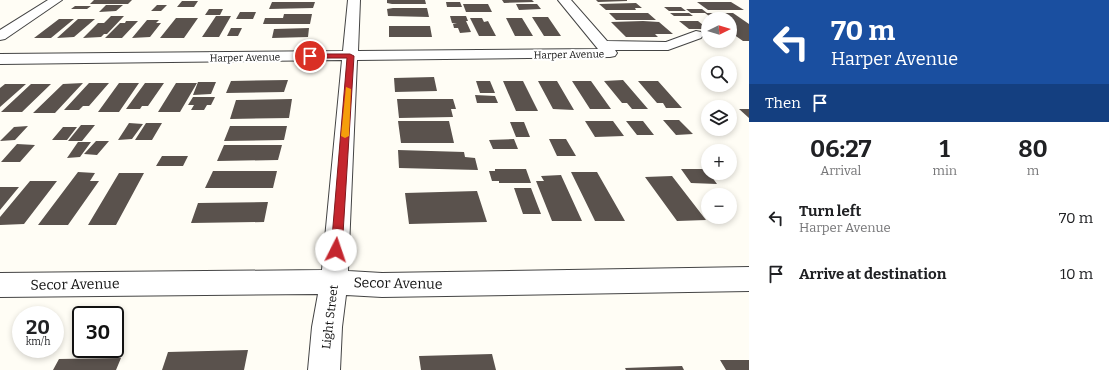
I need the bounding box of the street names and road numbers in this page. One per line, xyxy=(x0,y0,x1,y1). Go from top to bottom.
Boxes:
street label: Harper Avenue xyxy=(534,48,604,62)
street label: Harper Avenue xyxy=(210,51,280,65)
street label: Secor Avenue xyxy=(353,274,443,293)
street label: Secor Avenue xyxy=(30,275,120,294)
street label: Light Street xyxy=(319,283,341,350)

